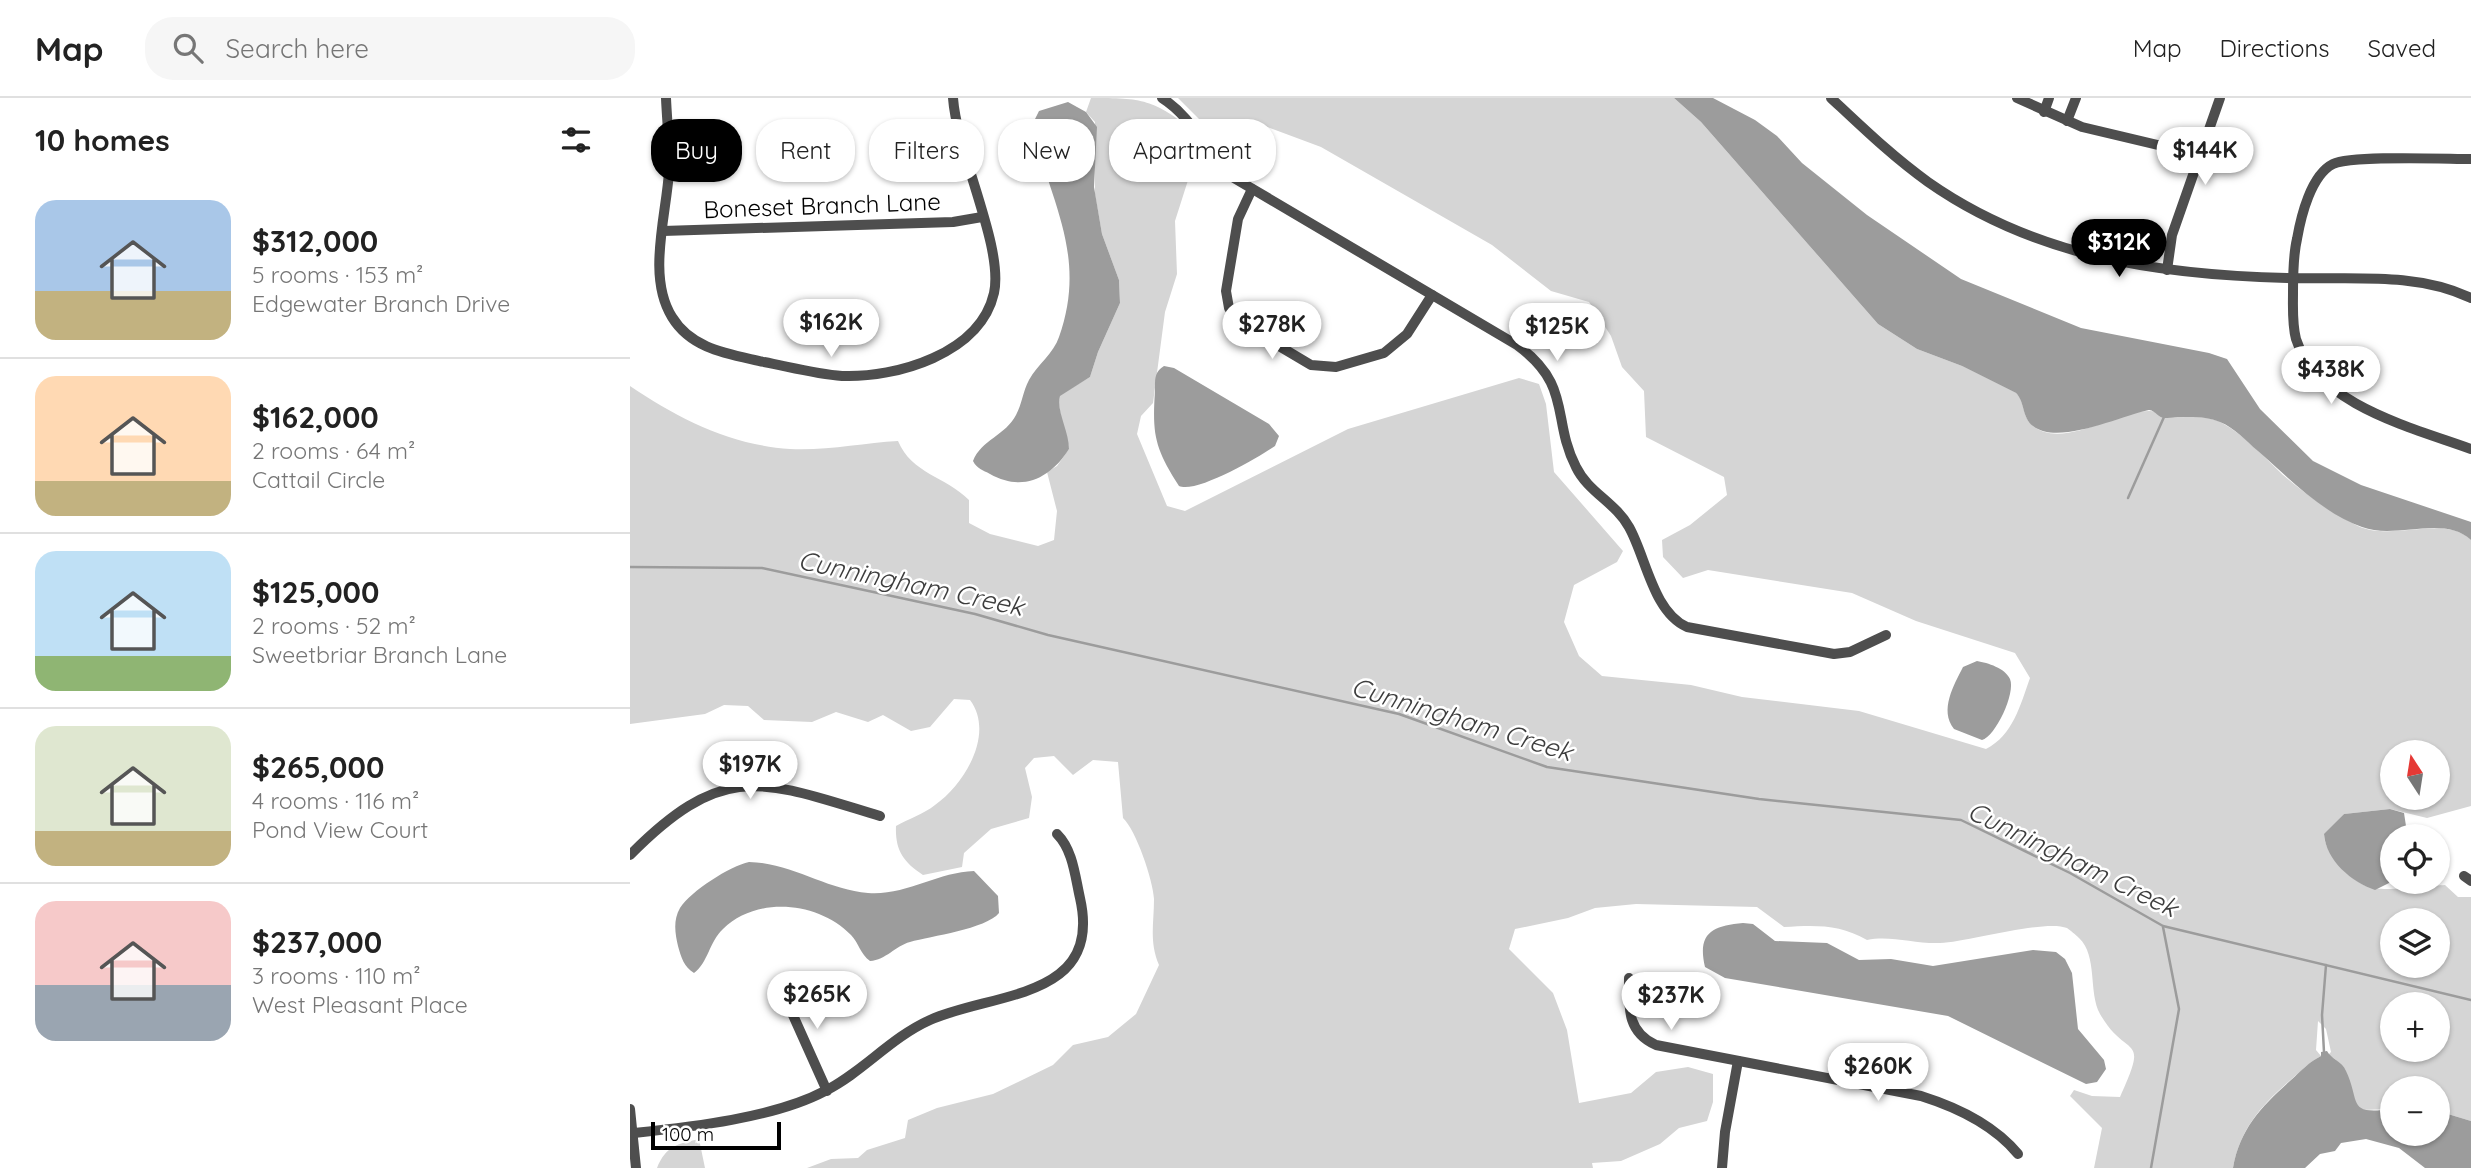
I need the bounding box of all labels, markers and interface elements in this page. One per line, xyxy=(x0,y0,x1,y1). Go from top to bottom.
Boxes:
search box xyxy=(145,17,635,80)
text: Map xyxy=(35,28,103,69)
icon: search xyxy=(169,29,207,67)
text: Search here xyxy=(225,32,369,65)
text: Map xyxy=(2133,33,2182,63)
text: Directions xyxy=(2220,33,2330,63)
text: Saved xyxy=(2368,33,2436,63)
chip: Buy xyxy=(651,119,742,182)
chip: Rent xyxy=(756,119,855,182)
chip: Filters xyxy=(869,119,984,182)
chip: New xyxy=(998,119,1095,182)
chip: Apartment xyxy=(1109,119,1276,182)
text: 10 homes xyxy=(35,121,170,159)
icon: filters xyxy=(557,121,595,159)
pin: $144K xyxy=(2156,127,2254,187)
text: $144K xyxy=(2173,135,2237,164)
street label: Boneset Branch Lane xyxy=(703,186,941,224)
pin: $312K xyxy=(2070,220,2168,279)
text: $312,000 xyxy=(252,222,378,260)
text: $312K xyxy=(2087,227,2151,256)
icon: home xyxy=(91,228,175,312)
text: 5 rooms · 153 m² xyxy=(252,260,423,289)
text: Edgewater Branch Drive xyxy=(252,289,510,318)
pin: $162K xyxy=(782,300,880,359)
pin: $278K xyxy=(1223,302,1321,361)
pin: $125K xyxy=(1508,303,1606,363)
text: $162K xyxy=(799,307,863,336)
text: $278K xyxy=(1238,309,1306,338)
text: $125K xyxy=(1525,311,1589,340)
pin: $438K xyxy=(2282,346,2380,406)
text: $438K xyxy=(2297,354,2365,383)
text: $162,000 xyxy=(252,398,379,436)
icon: home xyxy=(91,404,175,488)
text: 2 rooms · 64 m² xyxy=(252,436,415,465)
text: Cattail Circle xyxy=(252,465,385,494)
water label: Cunningham Creek xyxy=(795,543,1029,623)
text: $125,000 xyxy=(252,573,379,611)
icon: home xyxy=(91,579,175,663)
text: 2 rooms · 52 m² xyxy=(252,611,416,640)
text: Sweetbriar Branch Lane xyxy=(252,640,507,669)
water label: Cunningham Creek xyxy=(1347,670,1579,769)
north arrow xyxy=(2380,740,2450,810)
map controls xyxy=(2380,740,2450,1146)
pin: $197K xyxy=(701,742,799,801)
text: $265,000 xyxy=(252,748,384,786)
text: $197K xyxy=(719,749,781,778)
icon: home xyxy=(91,754,175,838)
text: 4 rooms · 116 m² xyxy=(252,786,419,815)
water label: Cunningham Creek xyxy=(1963,794,2185,925)
text: Pond View Court xyxy=(252,815,428,844)
button: locate xyxy=(2380,824,2450,894)
button: layers xyxy=(2380,908,2450,978)
text: $237,000 xyxy=(252,923,382,961)
icon: home xyxy=(91,929,175,1013)
text: 3 rooms · 110 m² xyxy=(252,961,421,990)
pin: $265K xyxy=(768,972,866,1031)
pin: $237K xyxy=(1622,972,1720,1032)
text: $265K xyxy=(783,979,851,1008)
text: $237K xyxy=(1638,980,1704,1009)
text: West Pleasant Place xyxy=(252,990,468,1019)
button: + xyxy=(2380,992,2450,1062)
pin: $260K xyxy=(1829,1044,1927,1103)
text: $260K xyxy=(1844,1051,1912,1080)
button: − xyxy=(2380,1076,2450,1146)
scale bar xyxy=(651,1119,780,1151)
text: 100 m xyxy=(662,1122,714,1146)

